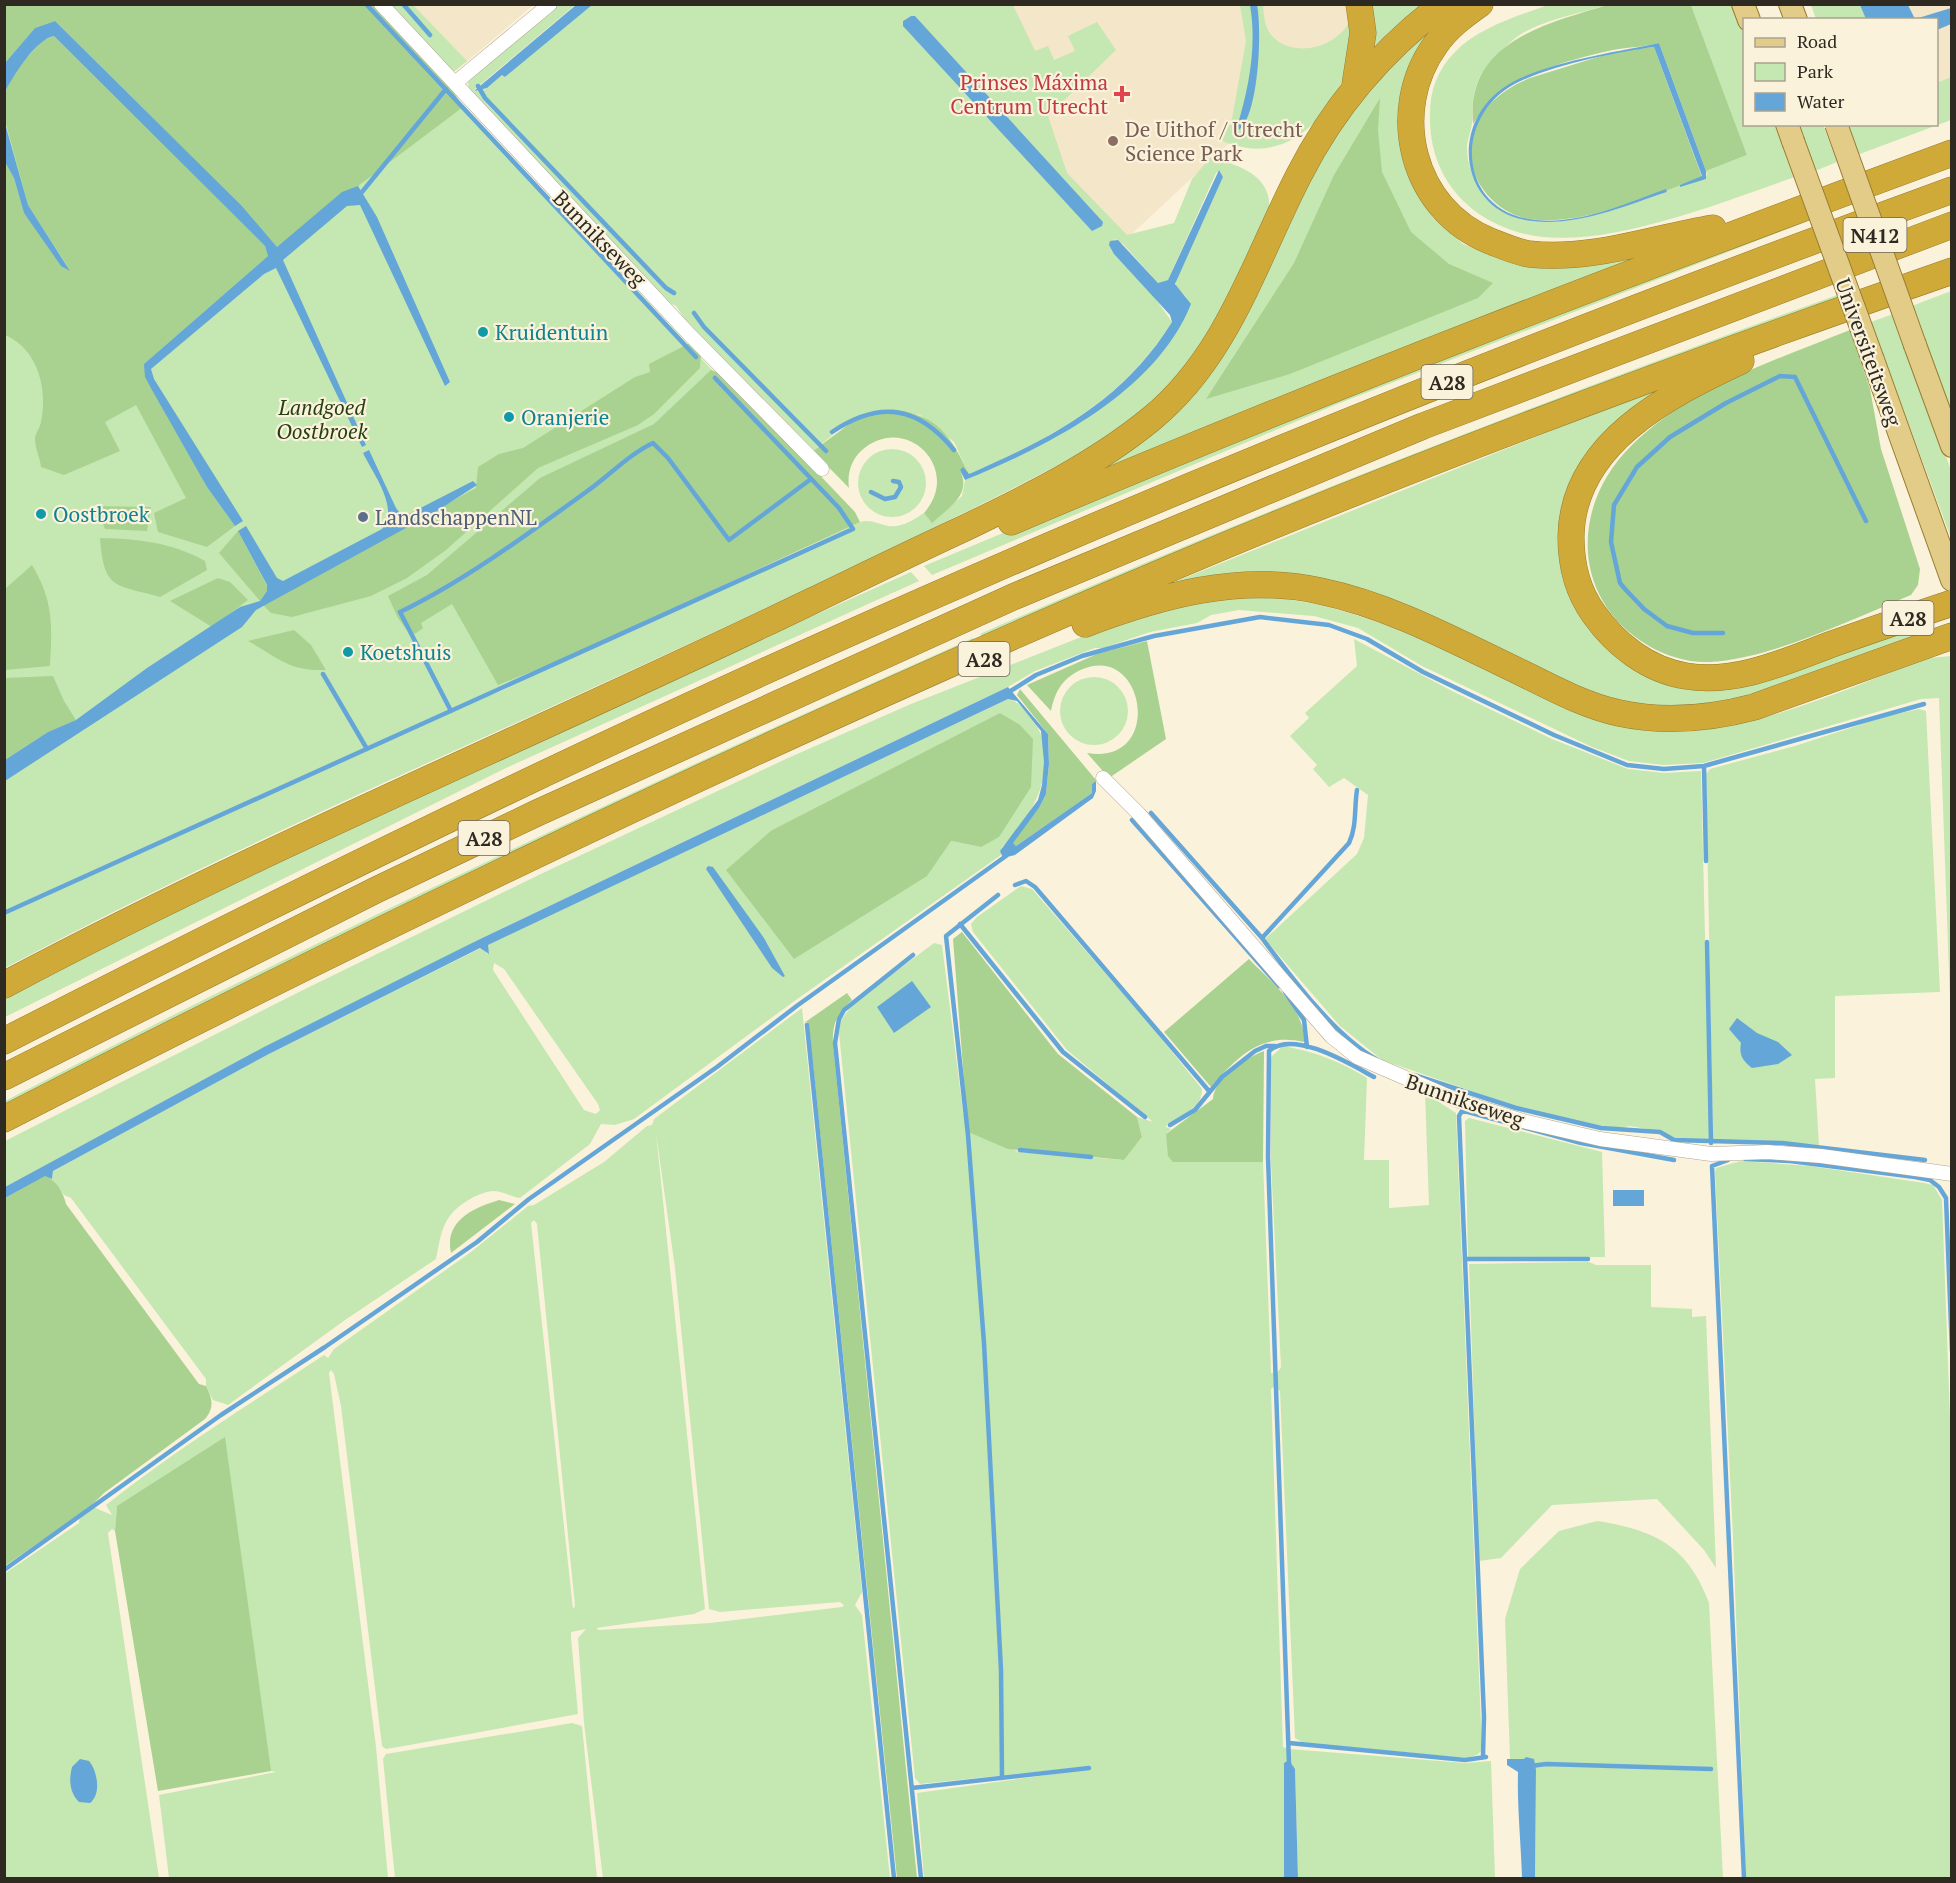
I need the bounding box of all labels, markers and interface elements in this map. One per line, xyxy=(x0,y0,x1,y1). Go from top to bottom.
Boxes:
legend xyxy=(1743,18,1938,126)
text: Road xyxy=(1797,29,1837,53)
text: Park xyxy=(1797,59,1834,83)
place label: Prinses Máxima Centrum Utrecht xyxy=(950,68,1108,120)
marker: Prinses Máxima Centrum Utrecht xyxy=(1113,85,1131,103)
text: Water xyxy=(1797,89,1844,113)
place label: De Uithof / Utrecht Science Park xyxy=(1125,115,1303,167)
marker: De Uithof / Utrecht Science Park xyxy=(1106,134,1120,148)
street label: Bunnikseweg xyxy=(547,184,654,293)
road number: N412 xyxy=(1844,218,1906,252)
street label: Universiteitsweg xyxy=(1829,274,1909,431)
place label: Kruidentuin xyxy=(495,318,609,346)
marker: Kruidentuin xyxy=(476,325,490,339)
road number: A28 xyxy=(1422,365,1472,399)
park label: Landgoed Oostbroek xyxy=(276,393,369,445)
place label: Oranjerie xyxy=(521,403,609,431)
marker: Oranjerie xyxy=(502,410,516,424)
place label: Oostbroek xyxy=(53,500,150,528)
place label: LandschappenNL xyxy=(375,503,537,531)
marker: Oostbroek xyxy=(34,507,48,521)
marker: LandschappenNL xyxy=(356,510,370,524)
road number: A28 xyxy=(1882,601,1934,635)
place label: Koetshuis xyxy=(360,638,451,666)
road number: A28 xyxy=(958,642,1010,676)
marker: Koetshuis xyxy=(341,645,355,659)
road number: A28 xyxy=(458,821,510,855)
street label: Bunnikseweg xyxy=(1402,1067,1529,1134)

